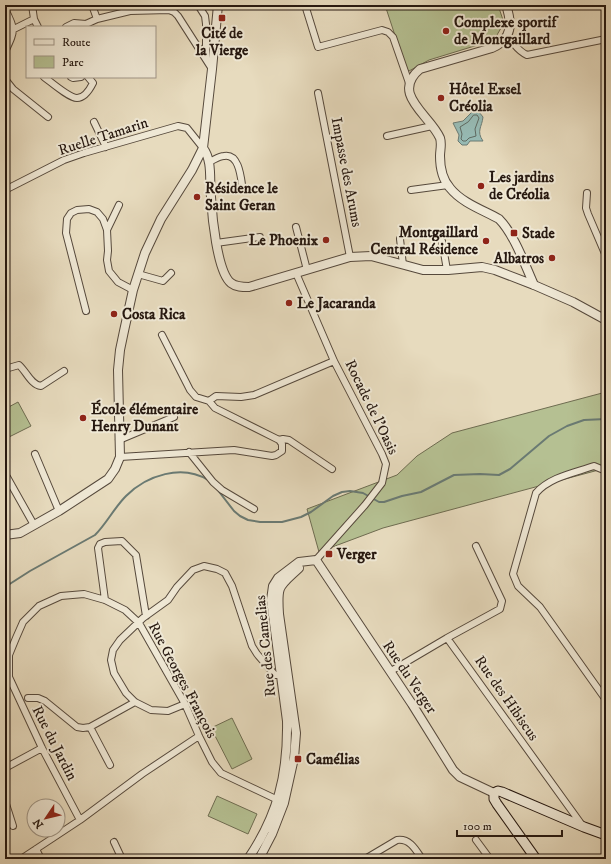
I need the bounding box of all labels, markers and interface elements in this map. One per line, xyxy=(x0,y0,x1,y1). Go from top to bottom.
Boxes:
marker: Cité de la Vierge xyxy=(217,13,227,23)
place label: Complexe sportif de Montgaillard xyxy=(454,13,559,49)
place label: Cité de la Vierge xyxy=(195,24,249,60)
legend xyxy=(26,26,156,78)
marker: Complexe sportif de Montgaillard xyxy=(441,26,451,36)
text: Route xyxy=(62,35,90,50)
text: Parc xyxy=(62,55,84,70)
place label: Hôtel Exsel Créolia xyxy=(449,80,522,116)
marker: Hôtel Exsel Créolia xyxy=(436,93,446,103)
street label: Ruelle Tamarin xyxy=(56,113,151,160)
street label: Impasse des Arums xyxy=(327,116,366,229)
place label: Les jardins de Créolia xyxy=(489,168,554,204)
place label: Résidence le Saint Geran xyxy=(205,179,279,215)
marker: Les jardins de Créolia xyxy=(476,181,486,191)
marker: Résidence le Saint Geran xyxy=(192,192,202,202)
place label: Montgaillard Central Résidence xyxy=(370,223,479,259)
place label: Stade xyxy=(522,224,556,243)
marker: Stade xyxy=(509,228,519,238)
place label: Le Phoenix xyxy=(249,231,319,250)
marker: Le Phoenix xyxy=(321,235,331,245)
marker: Montgaillard Central Résidence xyxy=(481,236,491,246)
place label: Albatros xyxy=(493,249,544,268)
marker: Albatros xyxy=(547,253,557,263)
place label: Le Jacaranda xyxy=(297,294,376,313)
marker: Le Jacaranda xyxy=(284,298,294,308)
place label: Costa Rica xyxy=(122,305,186,324)
marker: Costa Rica xyxy=(109,309,119,319)
street label: Rocade de l'Oasis xyxy=(340,357,403,458)
place label: École élémentaire Henry Dunant xyxy=(91,399,199,436)
marker: École élémentaire Henry Dunant xyxy=(78,413,88,423)
place label: Verger xyxy=(336,545,377,564)
marker: Verger xyxy=(324,549,334,559)
street label: Rue des Camelias xyxy=(251,594,280,698)
street label: Rue Georges François xyxy=(144,619,221,742)
street label: Rue du Verger xyxy=(378,637,441,718)
street label: Rue des Hibiscus xyxy=(470,652,543,745)
street label: Rue du Jardin xyxy=(28,703,82,784)
place label: Camélias xyxy=(306,750,360,769)
marker: Camélias xyxy=(293,754,303,764)
north arrow xyxy=(26,798,66,838)
scale bar xyxy=(457,812,562,838)
text: N xyxy=(30,815,47,831)
text: 100 m xyxy=(463,819,492,834)

